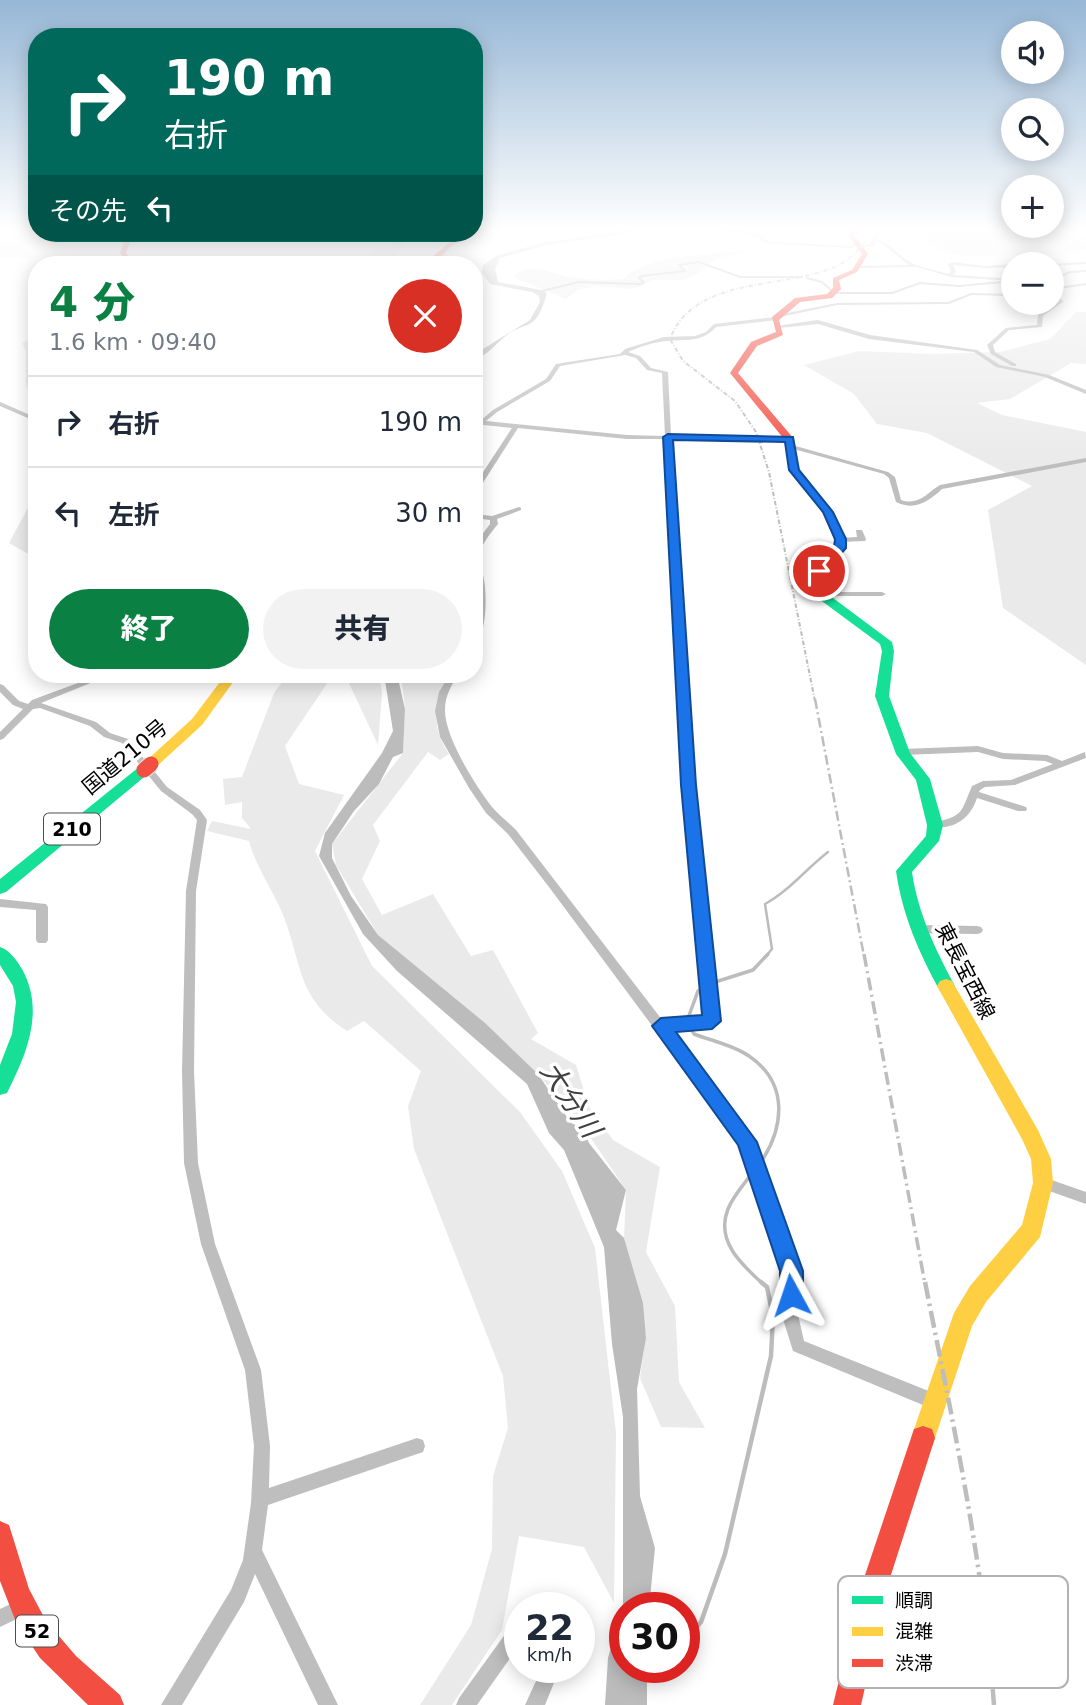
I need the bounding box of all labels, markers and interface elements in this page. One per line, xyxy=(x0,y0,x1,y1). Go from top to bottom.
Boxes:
map controls xyxy=(1001,21,1064,315)
button: sound xyxy=(1001,21,1064,84)
text: 190 m xyxy=(164,50,334,107)
icon: right xyxy=(49,56,140,147)
button: search xyxy=(1001,98,1064,161)
text: 右折 xyxy=(164,116,228,154)
button: + xyxy=(1001,175,1064,238)
icon: left xyxy=(141,189,179,227)
text: その先 xyxy=(49,196,127,226)
button: − xyxy=(1001,252,1064,315)
text: 4 分 xyxy=(49,278,135,327)
button: close xyxy=(388,279,462,353)
text: 1.6 km · 09:40 xyxy=(49,329,217,355)
icon: right xyxy=(49,403,87,441)
text: 190 m xyxy=(379,407,462,437)
text: 右折 xyxy=(108,409,160,439)
icon: left xyxy=(49,494,87,532)
text: 30 m xyxy=(395,498,462,528)
text: 左折 xyxy=(108,500,160,530)
pin xyxy=(789,541,849,601)
icon: arrive xyxy=(800,552,838,590)
button: 終了 xyxy=(49,589,249,669)
button: 共有 xyxy=(263,589,462,669)
street label: 国道210号 xyxy=(78,715,172,799)
road number: 210 xyxy=(44,814,100,844)
street label: 東長宝西線 xyxy=(930,919,1000,1023)
water label: 大分川 xyxy=(533,1055,609,1146)
position arrow xyxy=(754,1258,828,1332)
legend xyxy=(838,1576,1068,1688)
text: 順調 xyxy=(895,1589,933,1611)
speed limit sign: 30 xyxy=(609,1592,700,1683)
text: 22 xyxy=(525,1608,574,1648)
road number: 52 xyxy=(16,1616,58,1646)
text: 混雑 xyxy=(895,1620,933,1642)
text: km/h xyxy=(527,1644,572,1665)
text: 渋滞 xyxy=(895,1652,933,1674)

